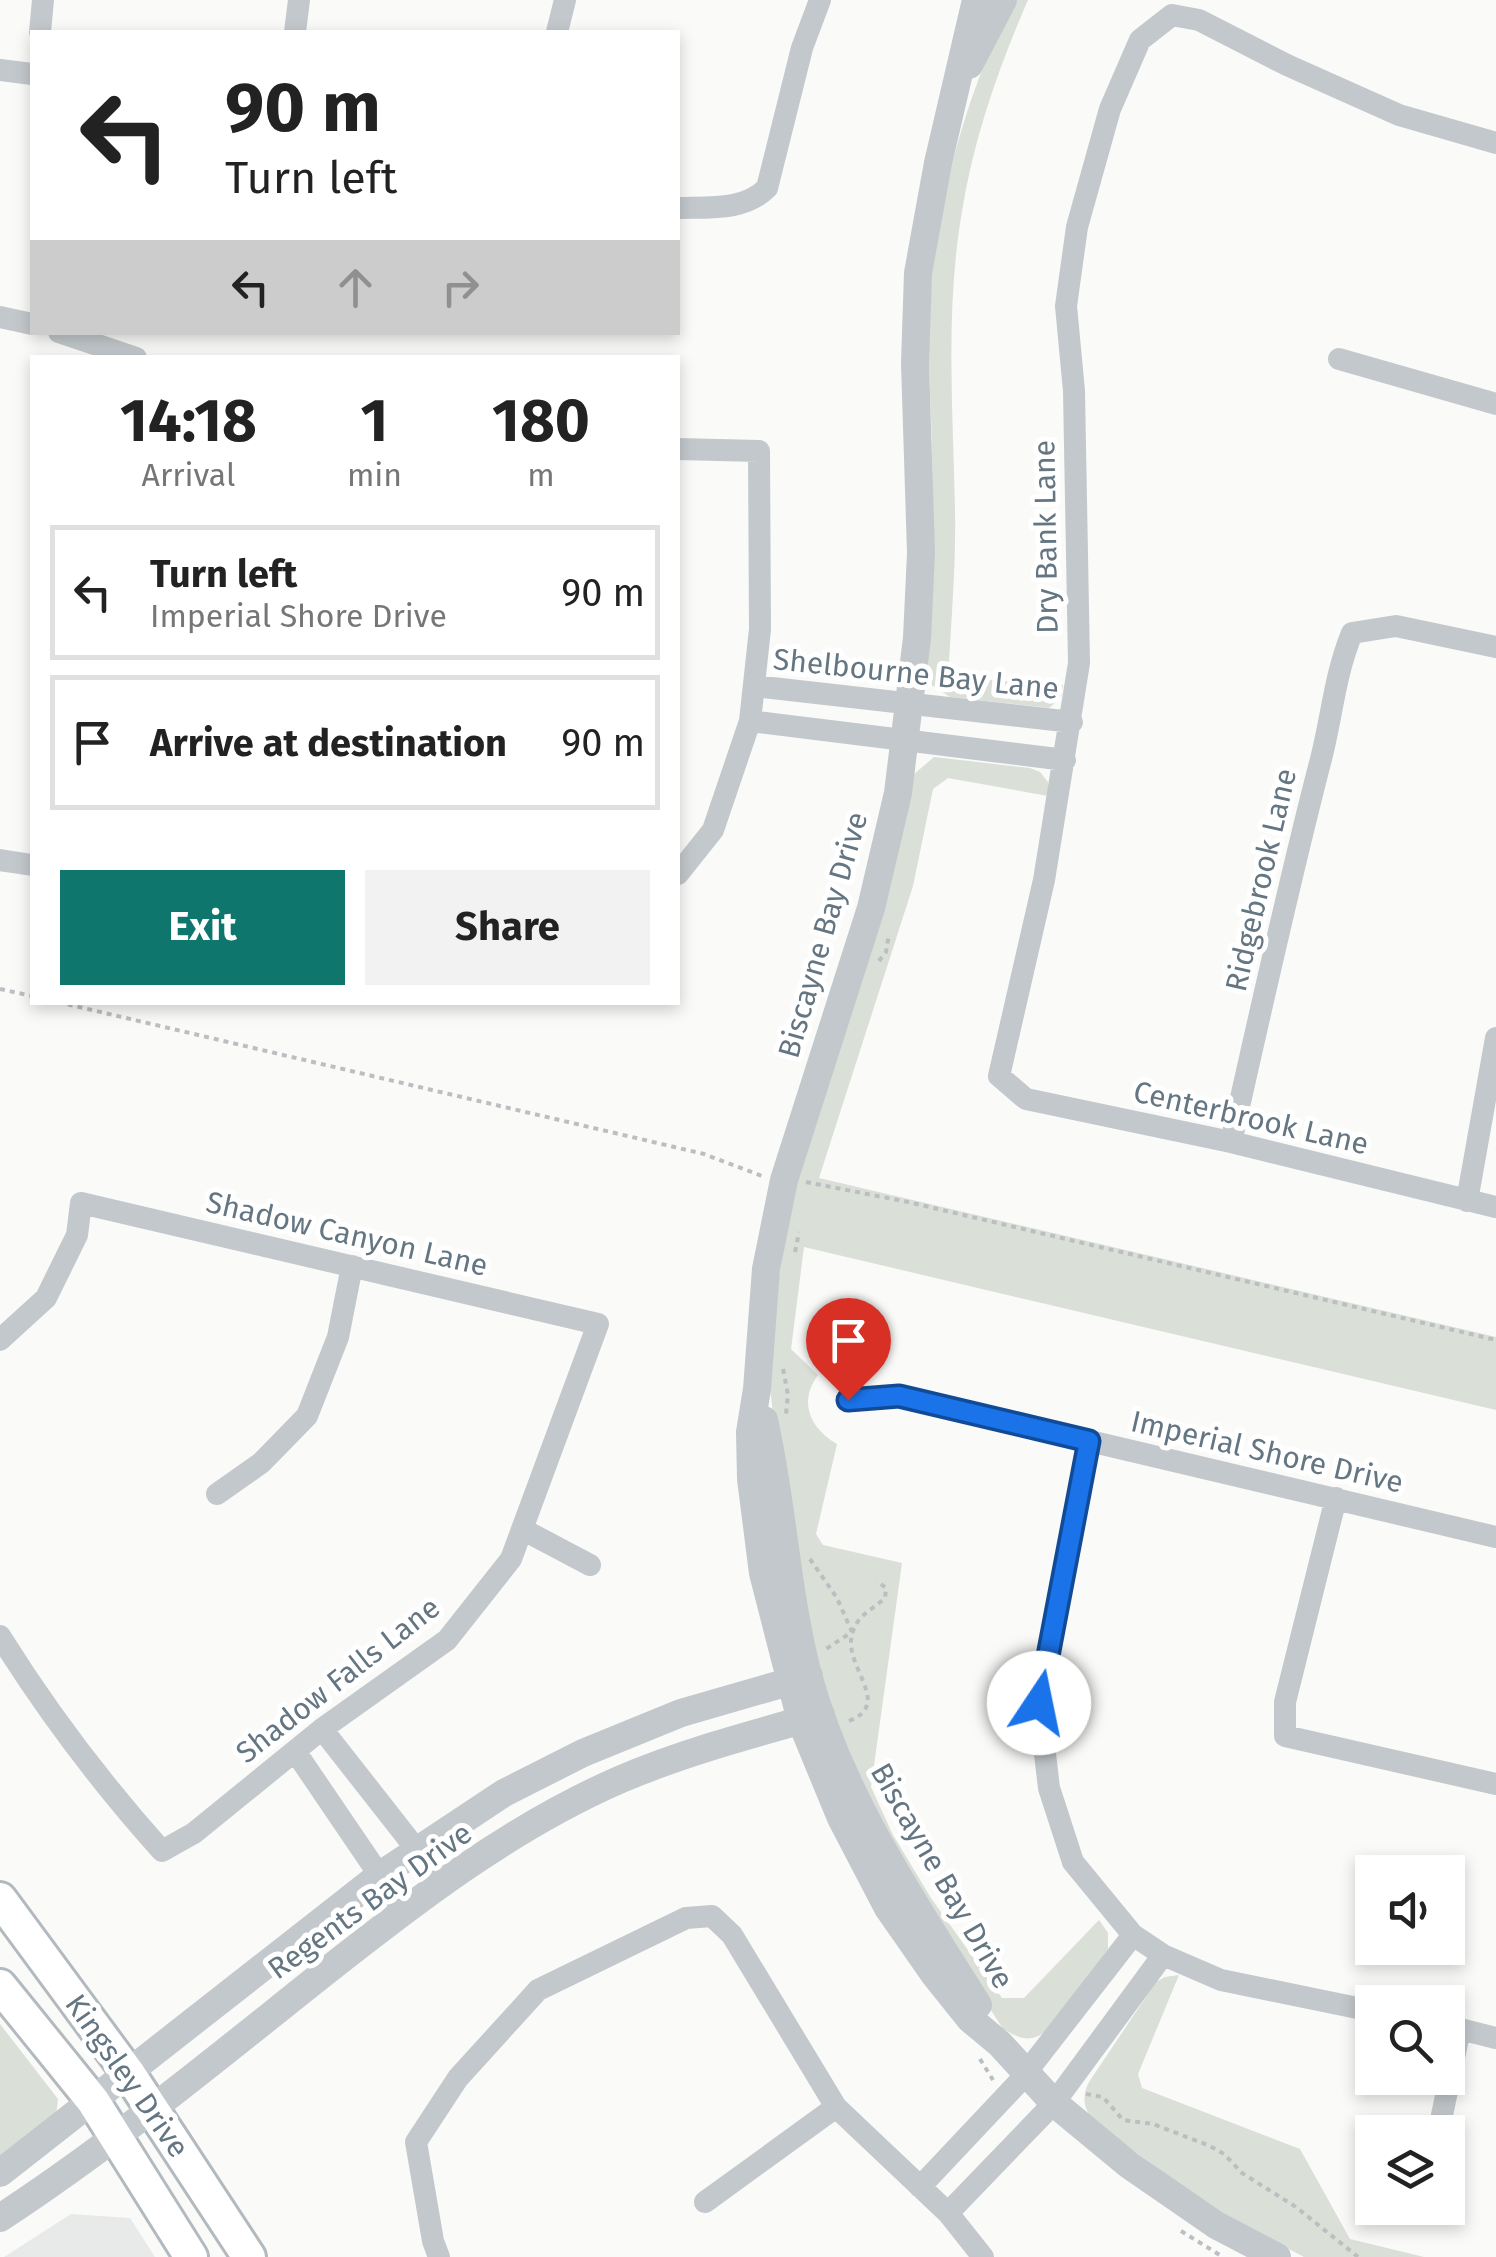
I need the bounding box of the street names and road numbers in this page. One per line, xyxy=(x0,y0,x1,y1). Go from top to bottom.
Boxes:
street label: Dry Bank Lane xyxy=(1026,440,1066,634)
street label: Shelbourne Bay Lane xyxy=(771,641,1061,707)
street label: Ridgebrook Lane xyxy=(1218,765,1304,995)
street label: Biscayne Bay Drive xyxy=(771,808,875,1062)
street label: Centerbrook Lane xyxy=(1130,1073,1372,1163)
street label: Shadow Canyon Lane xyxy=(203,1184,491,1284)
street label: Imperial Shore Drive xyxy=(1127,1403,1407,1501)
street label: Shadow Falls Lane xyxy=(229,1589,447,1771)
street label: Biscayne Bay Drive xyxy=(863,1757,1021,1995)
street label: Regents Bay Drive xyxy=(261,1815,479,1987)
street label: Kingsley Drive xyxy=(57,1987,197,2165)

